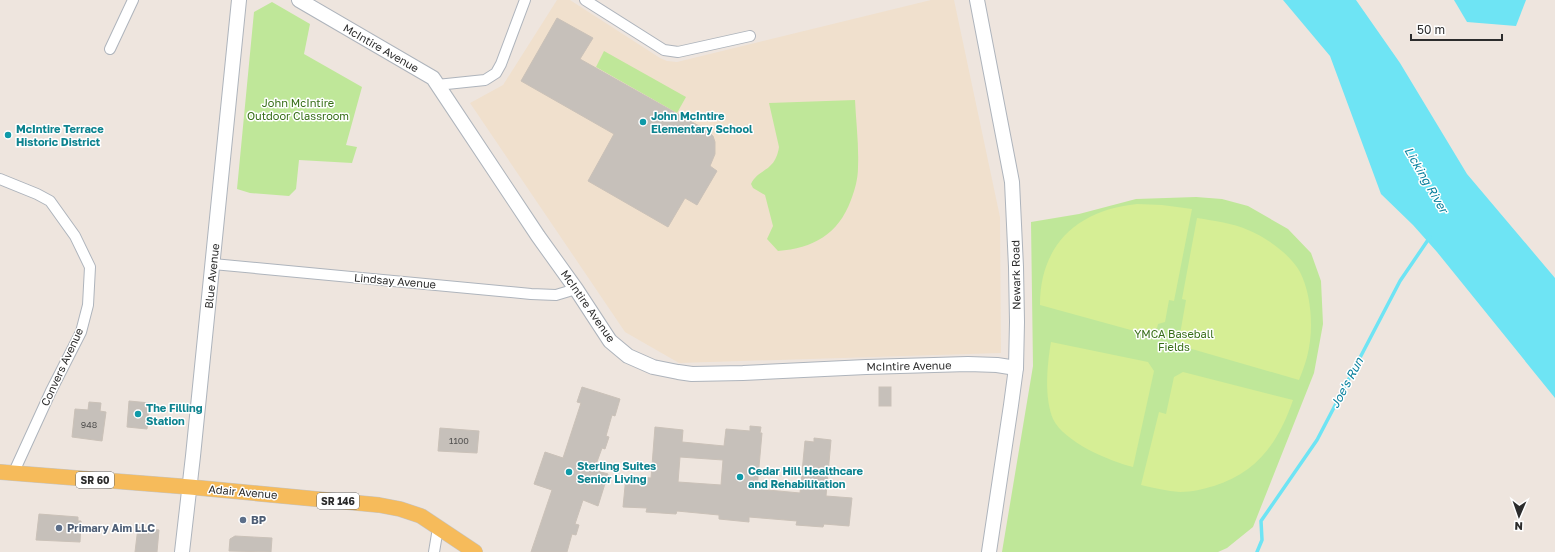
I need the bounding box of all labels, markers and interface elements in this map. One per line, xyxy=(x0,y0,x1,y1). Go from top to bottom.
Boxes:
scale bar xyxy=(1411,16,1502,42)
street label: McIntire Avenue xyxy=(341,21,421,74)
text: 50 m xyxy=(1417,22,1445,37)
park label: John McIntire Outdoor Classroom xyxy=(247,96,349,122)
place label: John McIntire Elementary School xyxy=(651,109,753,135)
marker: John McIntire Elementary School xyxy=(638,117,648,127)
place label: McIntire Terrace Historic District xyxy=(16,122,104,148)
marker: McIntire Terrace Historic District xyxy=(3,130,13,140)
water label: Licking River xyxy=(1401,144,1453,217)
street label: Newark Road xyxy=(1008,240,1023,310)
street label: Blue Avenue xyxy=(202,243,221,309)
street label: McIntire Avenue xyxy=(559,267,618,344)
street label: Lindsay Avenue xyxy=(353,270,437,291)
street label: Convers Avenue xyxy=(38,326,85,408)
park label: YMCA Baseball Fields xyxy=(1134,327,1214,353)
water label: Joe's Run xyxy=(1327,354,1366,411)
street label: McIntire Avenue xyxy=(866,358,952,373)
place label: The Filling Station xyxy=(146,401,203,427)
marker: The Filling Station xyxy=(133,409,143,419)
house number: 948 xyxy=(81,419,97,430)
house number: 1100 xyxy=(449,435,469,446)
place label: Sterling Suites Senior Living xyxy=(577,459,656,485)
place label: Cedar Hill Healthcare and Rehabilitation xyxy=(748,464,864,490)
marker: Sterling Suites Senior Living xyxy=(564,467,574,477)
road number: SR 60 xyxy=(76,472,114,488)
marker: Cedar Hill Healthcare and Rehabilitation xyxy=(735,472,745,482)
street label: Adair Avenue xyxy=(208,482,278,501)
road number: SR 146 xyxy=(317,493,359,509)
north arrow xyxy=(1499,496,1539,536)
place label: BP xyxy=(251,513,267,526)
marker: BP xyxy=(238,515,248,525)
text: N xyxy=(1514,520,1523,533)
place label: Primary Aim LLC xyxy=(67,521,155,534)
marker: Primary Aim LLC xyxy=(54,523,64,533)

